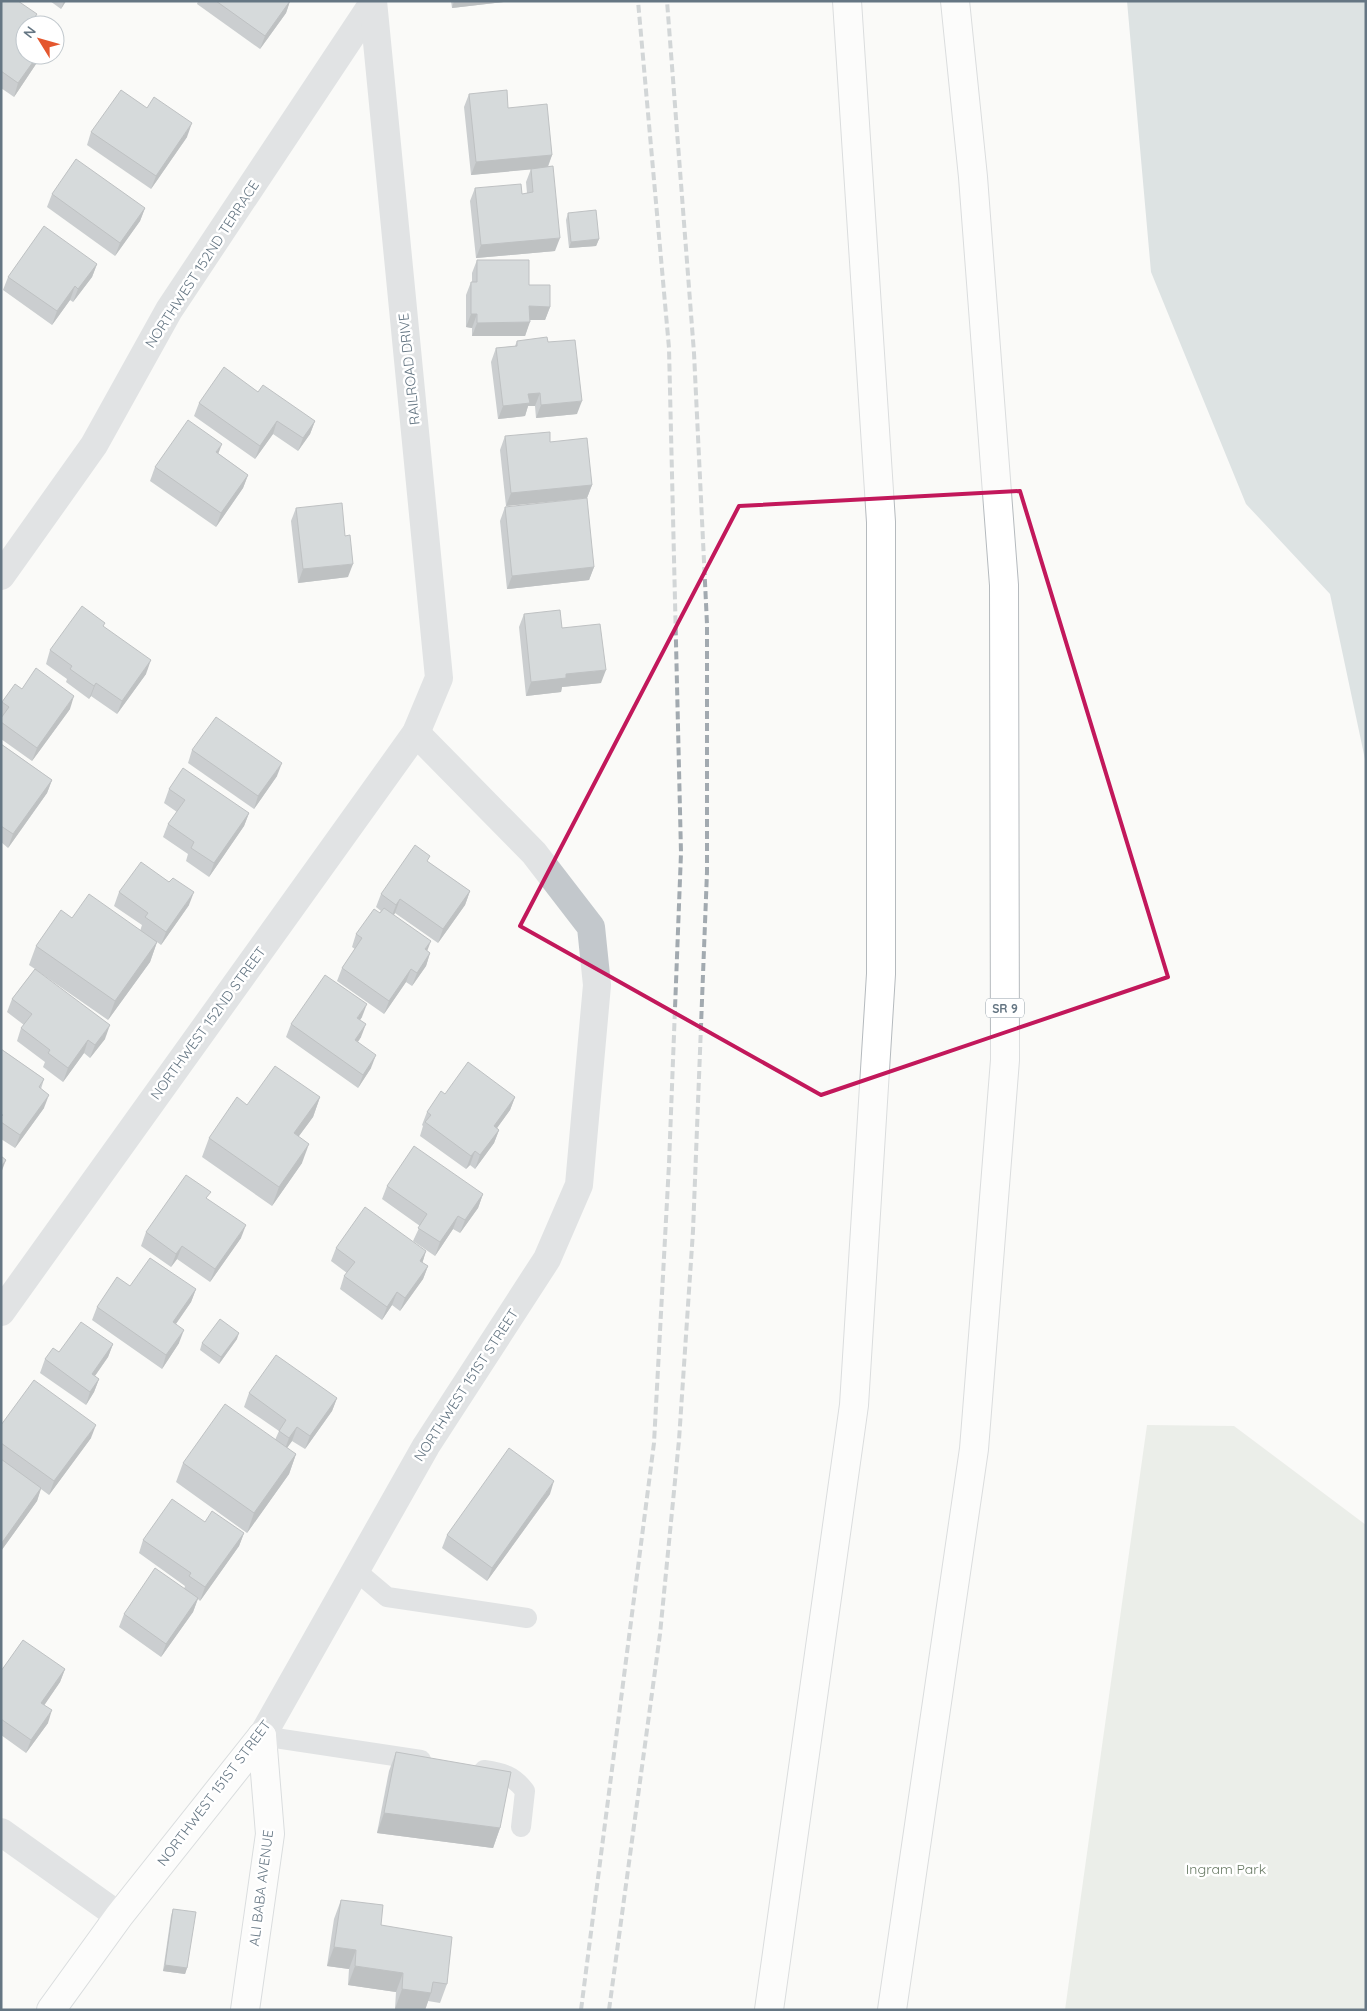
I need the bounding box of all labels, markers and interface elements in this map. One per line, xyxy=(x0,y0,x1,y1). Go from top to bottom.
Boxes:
north arrow xyxy=(15,15,65,65)
text: N xyxy=(19,23,40,42)
street label: NORTHWEST 152ND TERRACE xyxy=(141,177,263,351)
street label: RAILROAD DRIVE xyxy=(394,312,424,426)
street label: NORTHWEST 152ND STREET xyxy=(146,943,270,1103)
road number: SR 9 xyxy=(986,998,1024,1018)
street label: NORTHWEST 151ST STREET xyxy=(410,1305,522,1465)
street label: NORTHWEST 151ST STREET xyxy=(153,1716,275,1870)
street label: ALI BABA AVENUE xyxy=(245,1829,277,1947)
park label: Ingram Park xyxy=(1186,1860,1266,1878)

